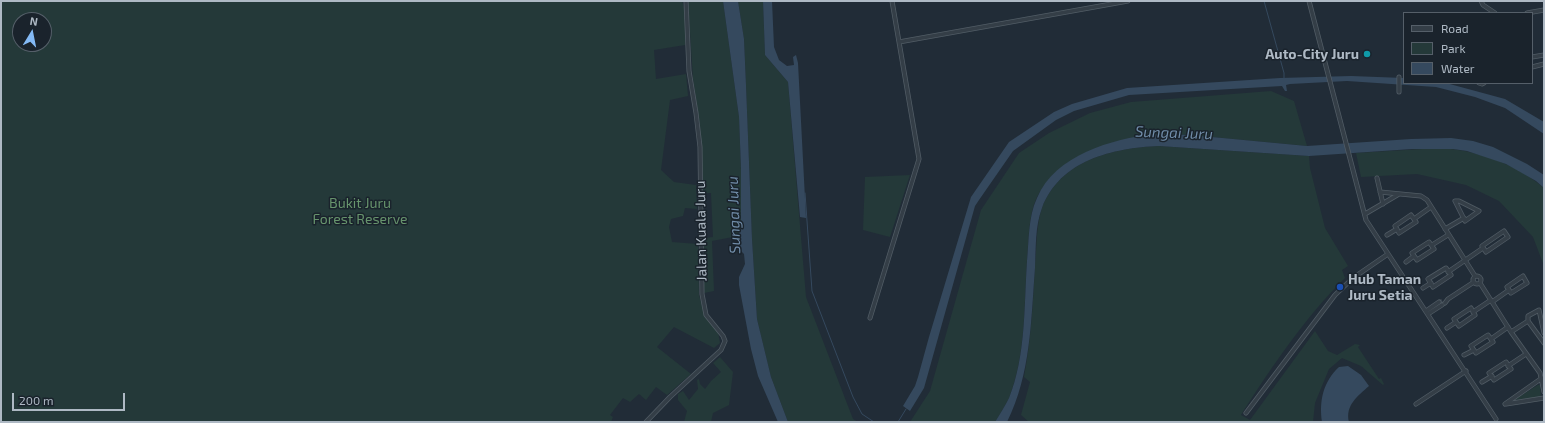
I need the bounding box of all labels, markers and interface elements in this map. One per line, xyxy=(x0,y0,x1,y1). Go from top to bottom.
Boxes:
north arrow xyxy=(12,12,52,52)
legend xyxy=(1403,12,1533,84)
text: N xyxy=(29,14,39,28)
text: Road xyxy=(1441,21,1469,35)
text: Park xyxy=(1441,41,1466,55)
place label: Auto-City Juru xyxy=(1265,46,1359,62)
marker: Auto-City Juru xyxy=(1362,49,1372,59)
text: Water xyxy=(1441,61,1475,75)
water label: Sungai Juru xyxy=(1135,123,1213,143)
water label: Sungai Juru xyxy=(724,176,744,254)
street label: Jalan Kuala Juru xyxy=(692,180,710,282)
park label: Bukit Juru Forest Reserve xyxy=(313,195,407,228)
place label: Hub Taman Juru Setia xyxy=(1348,271,1421,304)
marker: Hub Taman Juru Setia xyxy=(1335,282,1345,292)
scale bar xyxy=(14,385,127,411)
text: 200 m xyxy=(19,393,53,407)

